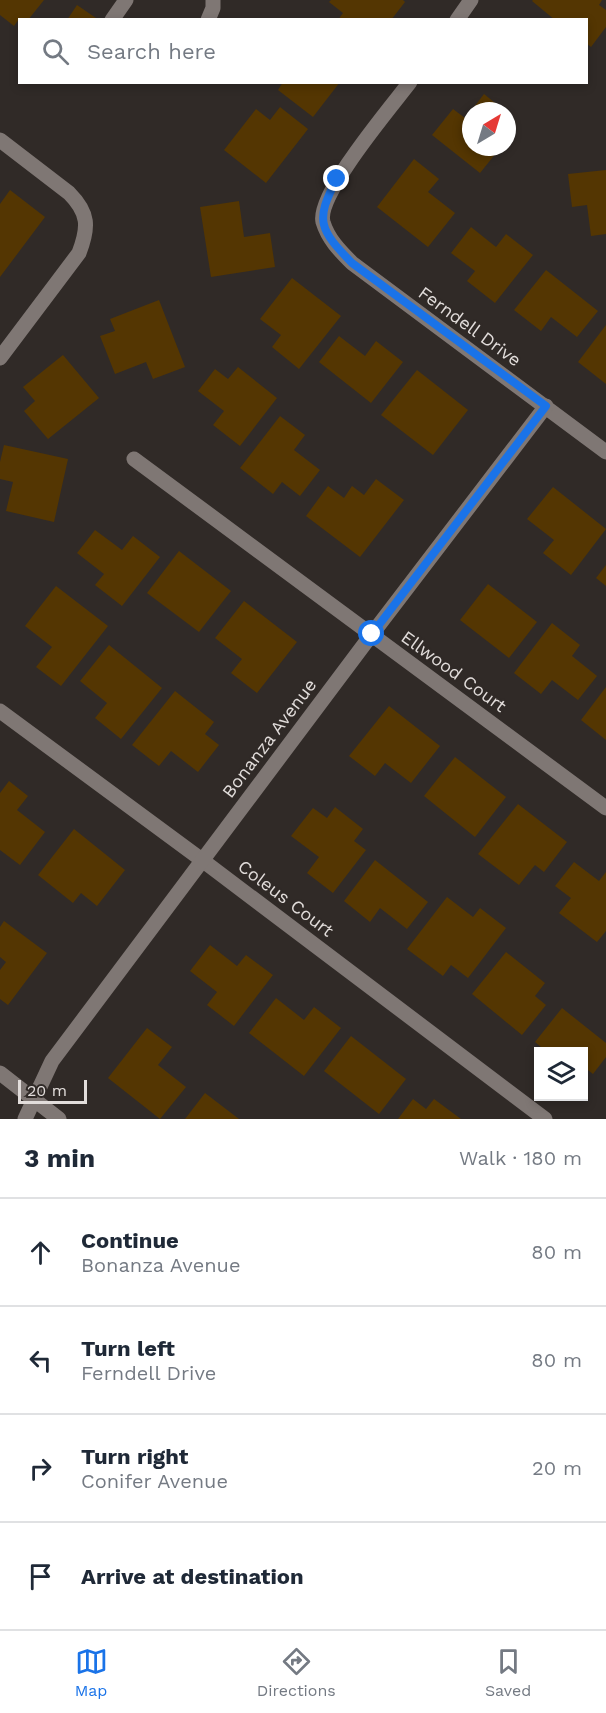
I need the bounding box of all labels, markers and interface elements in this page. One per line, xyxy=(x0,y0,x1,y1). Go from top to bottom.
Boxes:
search box xyxy=(18,18,588,84)
icon: search xyxy=(39,35,72,68)
text: Search here xyxy=(87,39,216,64)
north arrow xyxy=(462,102,516,156)
route end xyxy=(323,165,349,191)
street label: Ferndell Drive xyxy=(415,282,525,370)
route start xyxy=(358,620,384,646)
street label: Ellwood Court xyxy=(397,626,511,716)
street label: Bonanza Avenue xyxy=(217,674,321,802)
street label: Coleus Court xyxy=(234,855,338,941)
map controls xyxy=(534,1047,588,1101)
button: layers xyxy=(534,1047,588,1101)
scale bar xyxy=(18,1077,87,1104)
text: 20 m xyxy=(27,1081,67,1100)
text: 3 min xyxy=(24,1143,95,1173)
text: Walk · 180 m xyxy=(459,1146,582,1170)
text: Continue xyxy=(81,1228,179,1253)
icon: ahead xyxy=(24,1236,57,1269)
text: 80 m xyxy=(531,1240,582,1264)
text: Bonanza Avenue xyxy=(81,1253,240,1277)
text: Turn left xyxy=(81,1336,175,1361)
icon: left xyxy=(24,1344,57,1377)
text: 80 m xyxy=(531,1348,582,1372)
text: Ferndell Drive xyxy=(81,1361,216,1385)
text: Turn right xyxy=(81,1444,188,1469)
icon: right xyxy=(24,1452,57,1485)
text: 20 m xyxy=(532,1456,582,1480)
text: Conifer Avenue xyxy=(81,1469,228,1493)
icon: arrive xyxy=(24,1560,57,1593)
text: Arrive at destination xyxy=(81,1564,304,1589)
tab: Map xyxy=(75,1645,108,1700)
tab: Directions xyxy=(257,1645,336,1700)
tab: Saved xyxy=(485,1645,531,1700)

